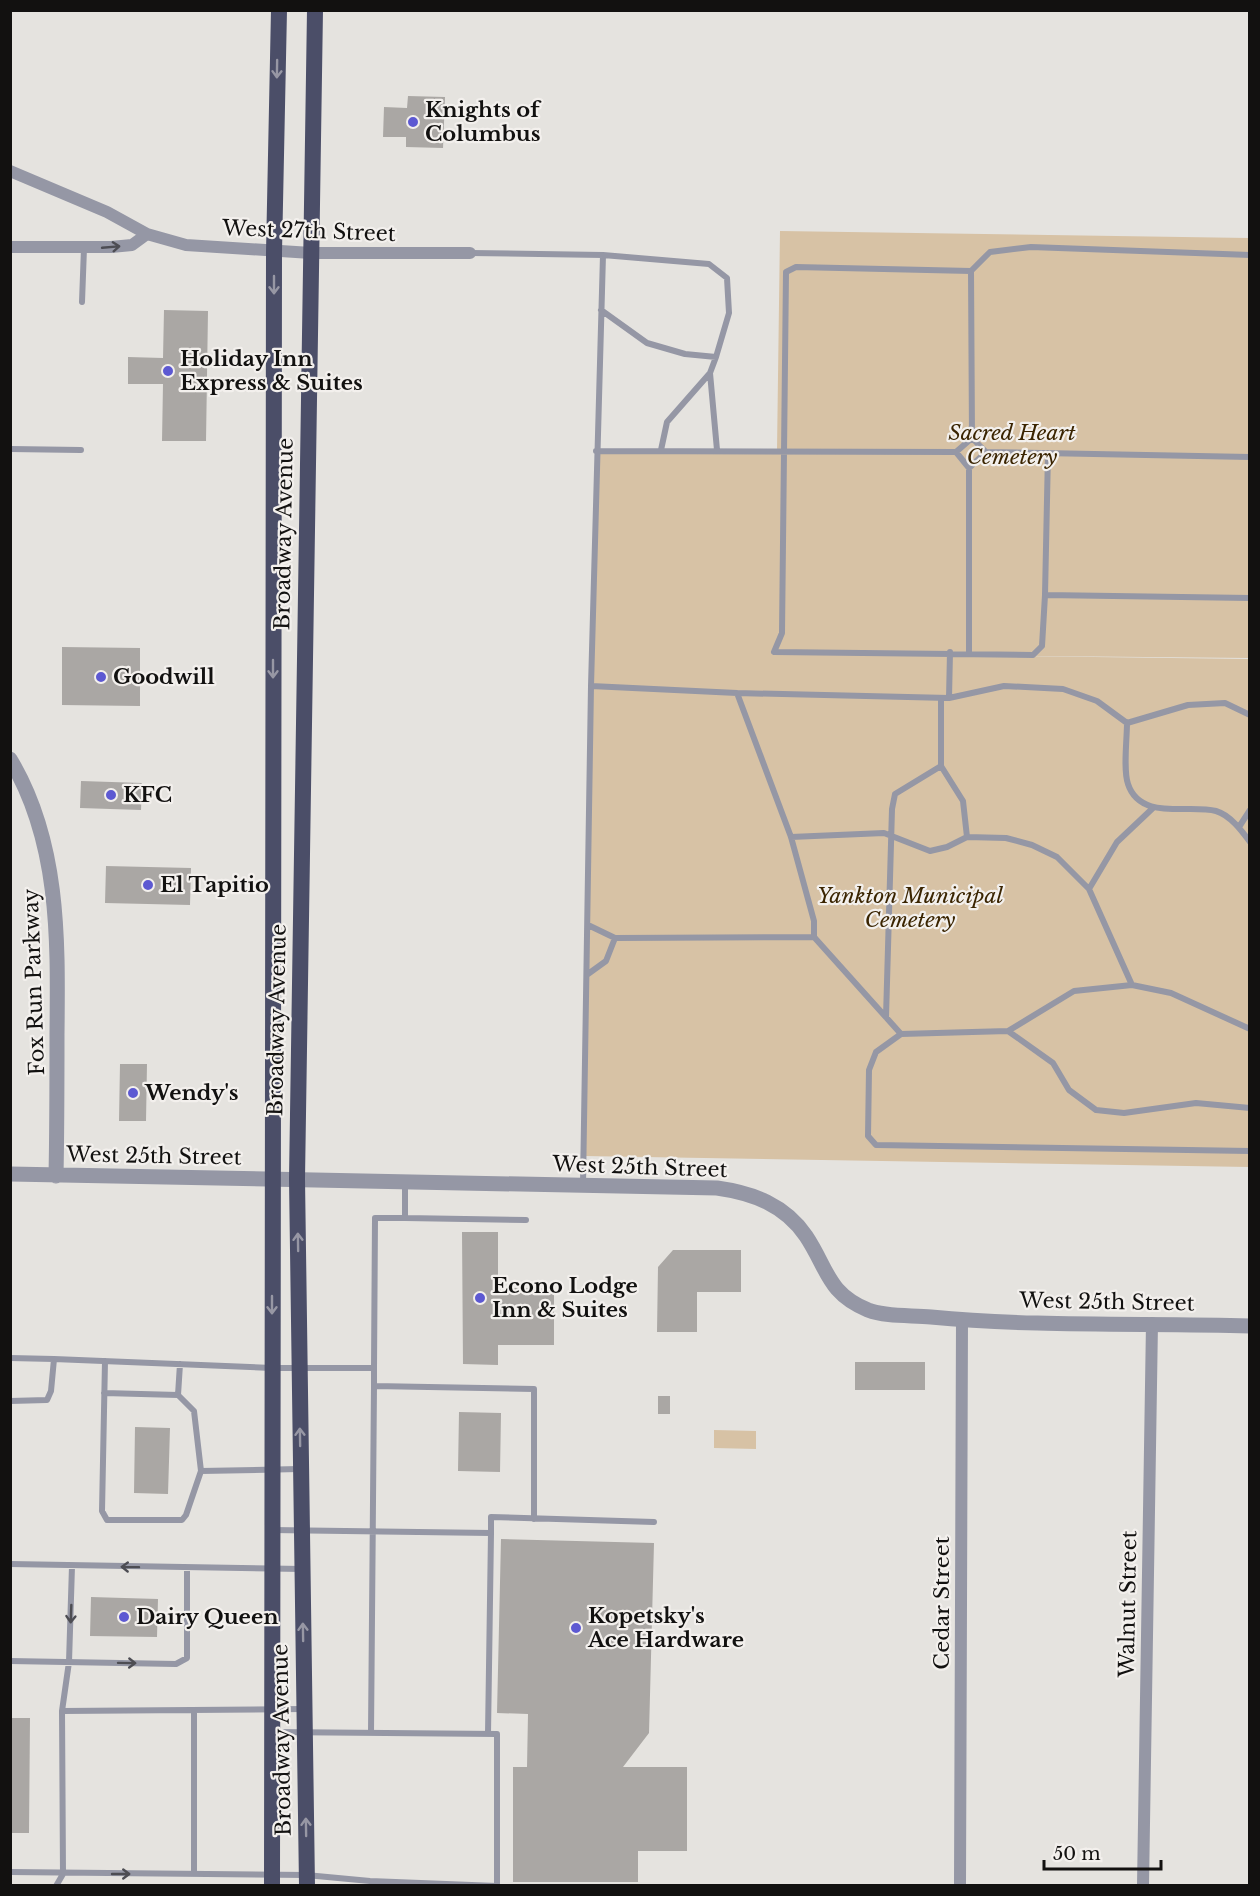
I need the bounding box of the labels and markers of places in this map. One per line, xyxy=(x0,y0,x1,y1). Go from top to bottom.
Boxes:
place label: Knights of Columbus xyxy=(425,97,542,147)
marker: Knights of Columbus xyxy=(406,115,420,129)
place label: Holiday Inn Express & Suites xyxy=(180,346,363,396)
marker: Holiday Inn Express & Suites xyxy=(161,364,175,378)
place label: Goodwill xyxy=(113,664,215,690)
marker: Goodwill xyxy=(94,670,108,684)
place label: KFC xyxy=(123,782,172,808)
marker: KFC xyxy=(104,788,118,802)
place label: El Tapitio xyxy=(160,872,269,898)
marker: El Tapitio xyxy=(141,878,155,892)
place label: Wendy's xyxy=(144,1080,239,1106)
marker: Wendy's xyxy=(126,1086,140,1100)
place label: Econo Lodge Inn & Suites xyxy=(492,1273,638,1323)
marker: Econo Lodge Inn & Suites xyxy=(473,1291,487,1305)
place label: Kopetsky's Ace Hardware xyxy=(587,1603,744,1653)
place label: Dairy Queen xyxy=(136,1604,278,1630)
marker: Dairy Queen xyxy=(117,1610,131,1624)
marker: Kopetsky's Ace Hardware xyxy=(569,1621,583,1635)

